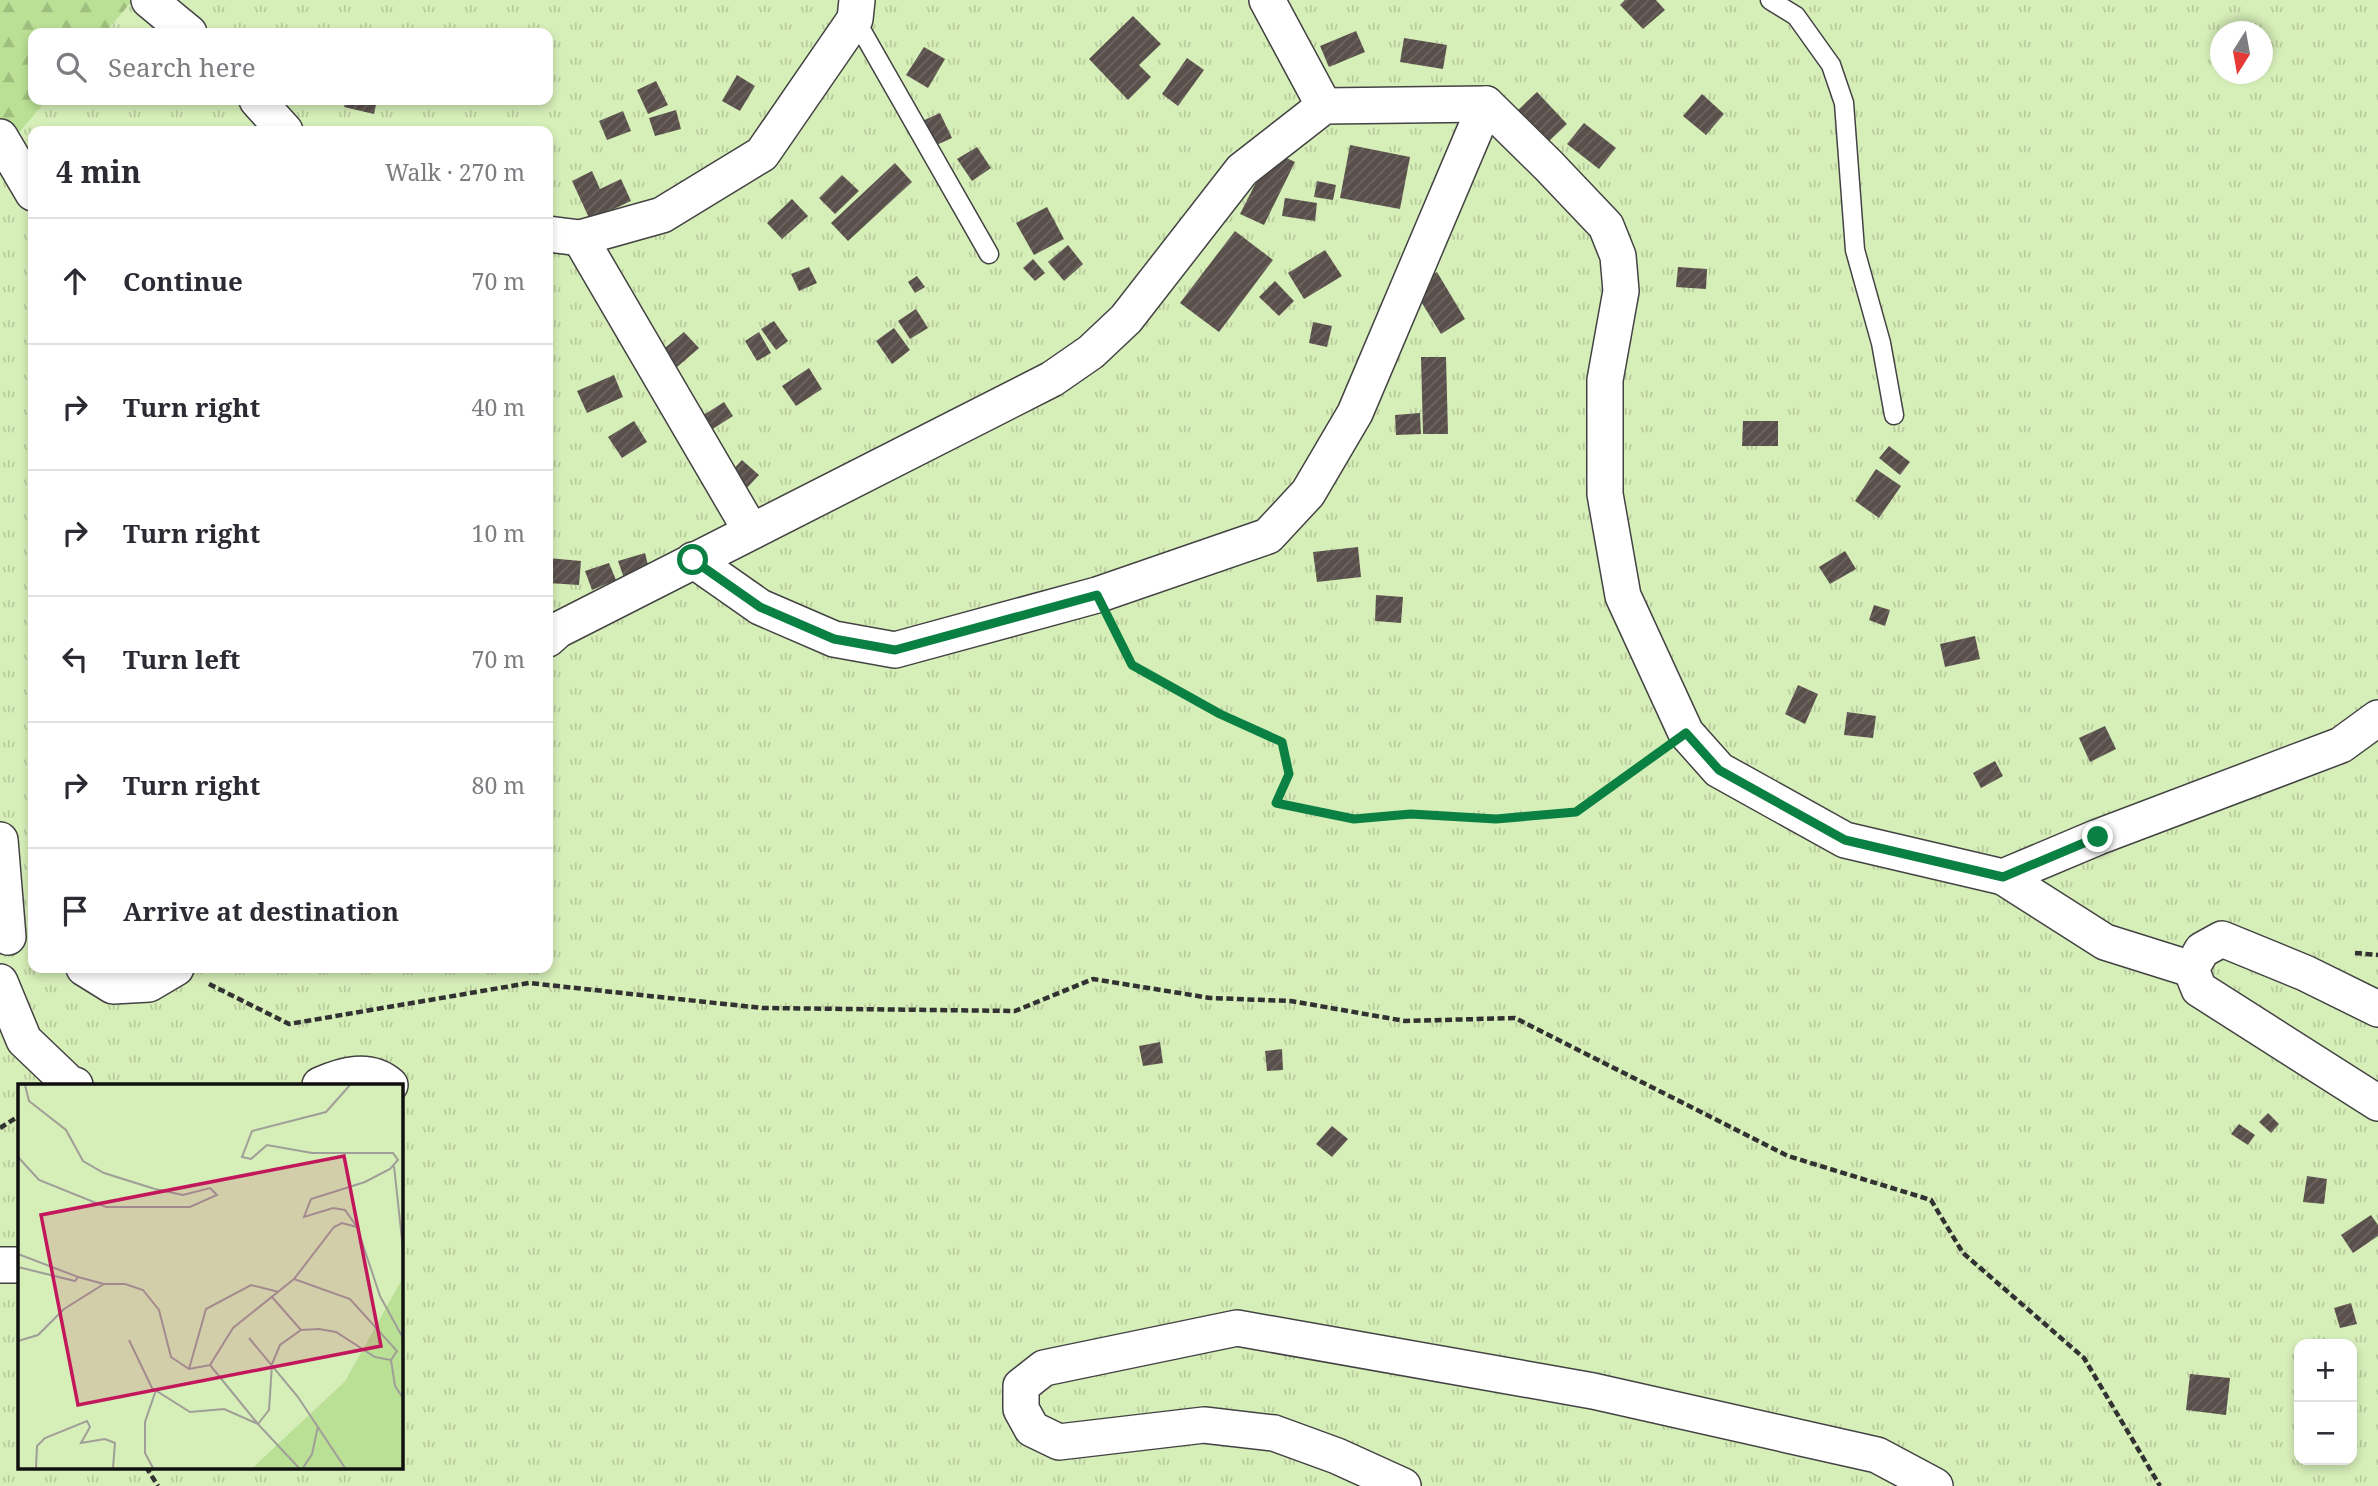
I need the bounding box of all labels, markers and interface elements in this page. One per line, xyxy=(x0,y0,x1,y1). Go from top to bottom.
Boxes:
north arrow xyxy=(2210,21,2273,84)
search box xyxy=(28,28,553,105)
icon: search xyxy=(52,48,90,86)
text: Search here xyxy=(108,49,256,85)
text: 4 min xyxy=(56,151,141,192)
text: Walk · 270 m xyxy=(385,156,525,188)
icon: ahead xyxy=(56,262,94,300)
text: Continue xyxy=(123,263,243,299)
text: 70 m xyxy=(472,265,525,297)
icon: right xyxy=(56,388,94,426)
text: Turn right xyxy=(123,389,260,425)
text: 40 m xyxy=(472,391,525,423)
icon: right xyxy=(56,514,94,552)
text: Turn right xyxy=(123,515,260,551)
text: 10 m xyxy=(472,517,525,549)
route start xyxy=(677,544,708,575)
icon: left xyxy=(56,640,94,678)
text: Turn left xyxy=(123,641,240,677)
text: 70 m xyxy=(472,643,525,675)
icon: right xyxy=(56,766,94,804)
text: Turn right xyxy=(123,767,260,803)
text: 80 m xyxy=(472,769,525,801)
route end xyxy=(2082,821,2113,852)
icon: arrive xyxy=(56,892,94,930)
text: Arrive at destination xyxy=(123,893,399,929)
inset map xyxy=(18,1084,402,1468)
map controls xyxy=(2294,1339,2357,1465)
button: + xyxy=(2294,1339,2357,1402)
button: − xyxy=(2294,1402,2357,1465)

